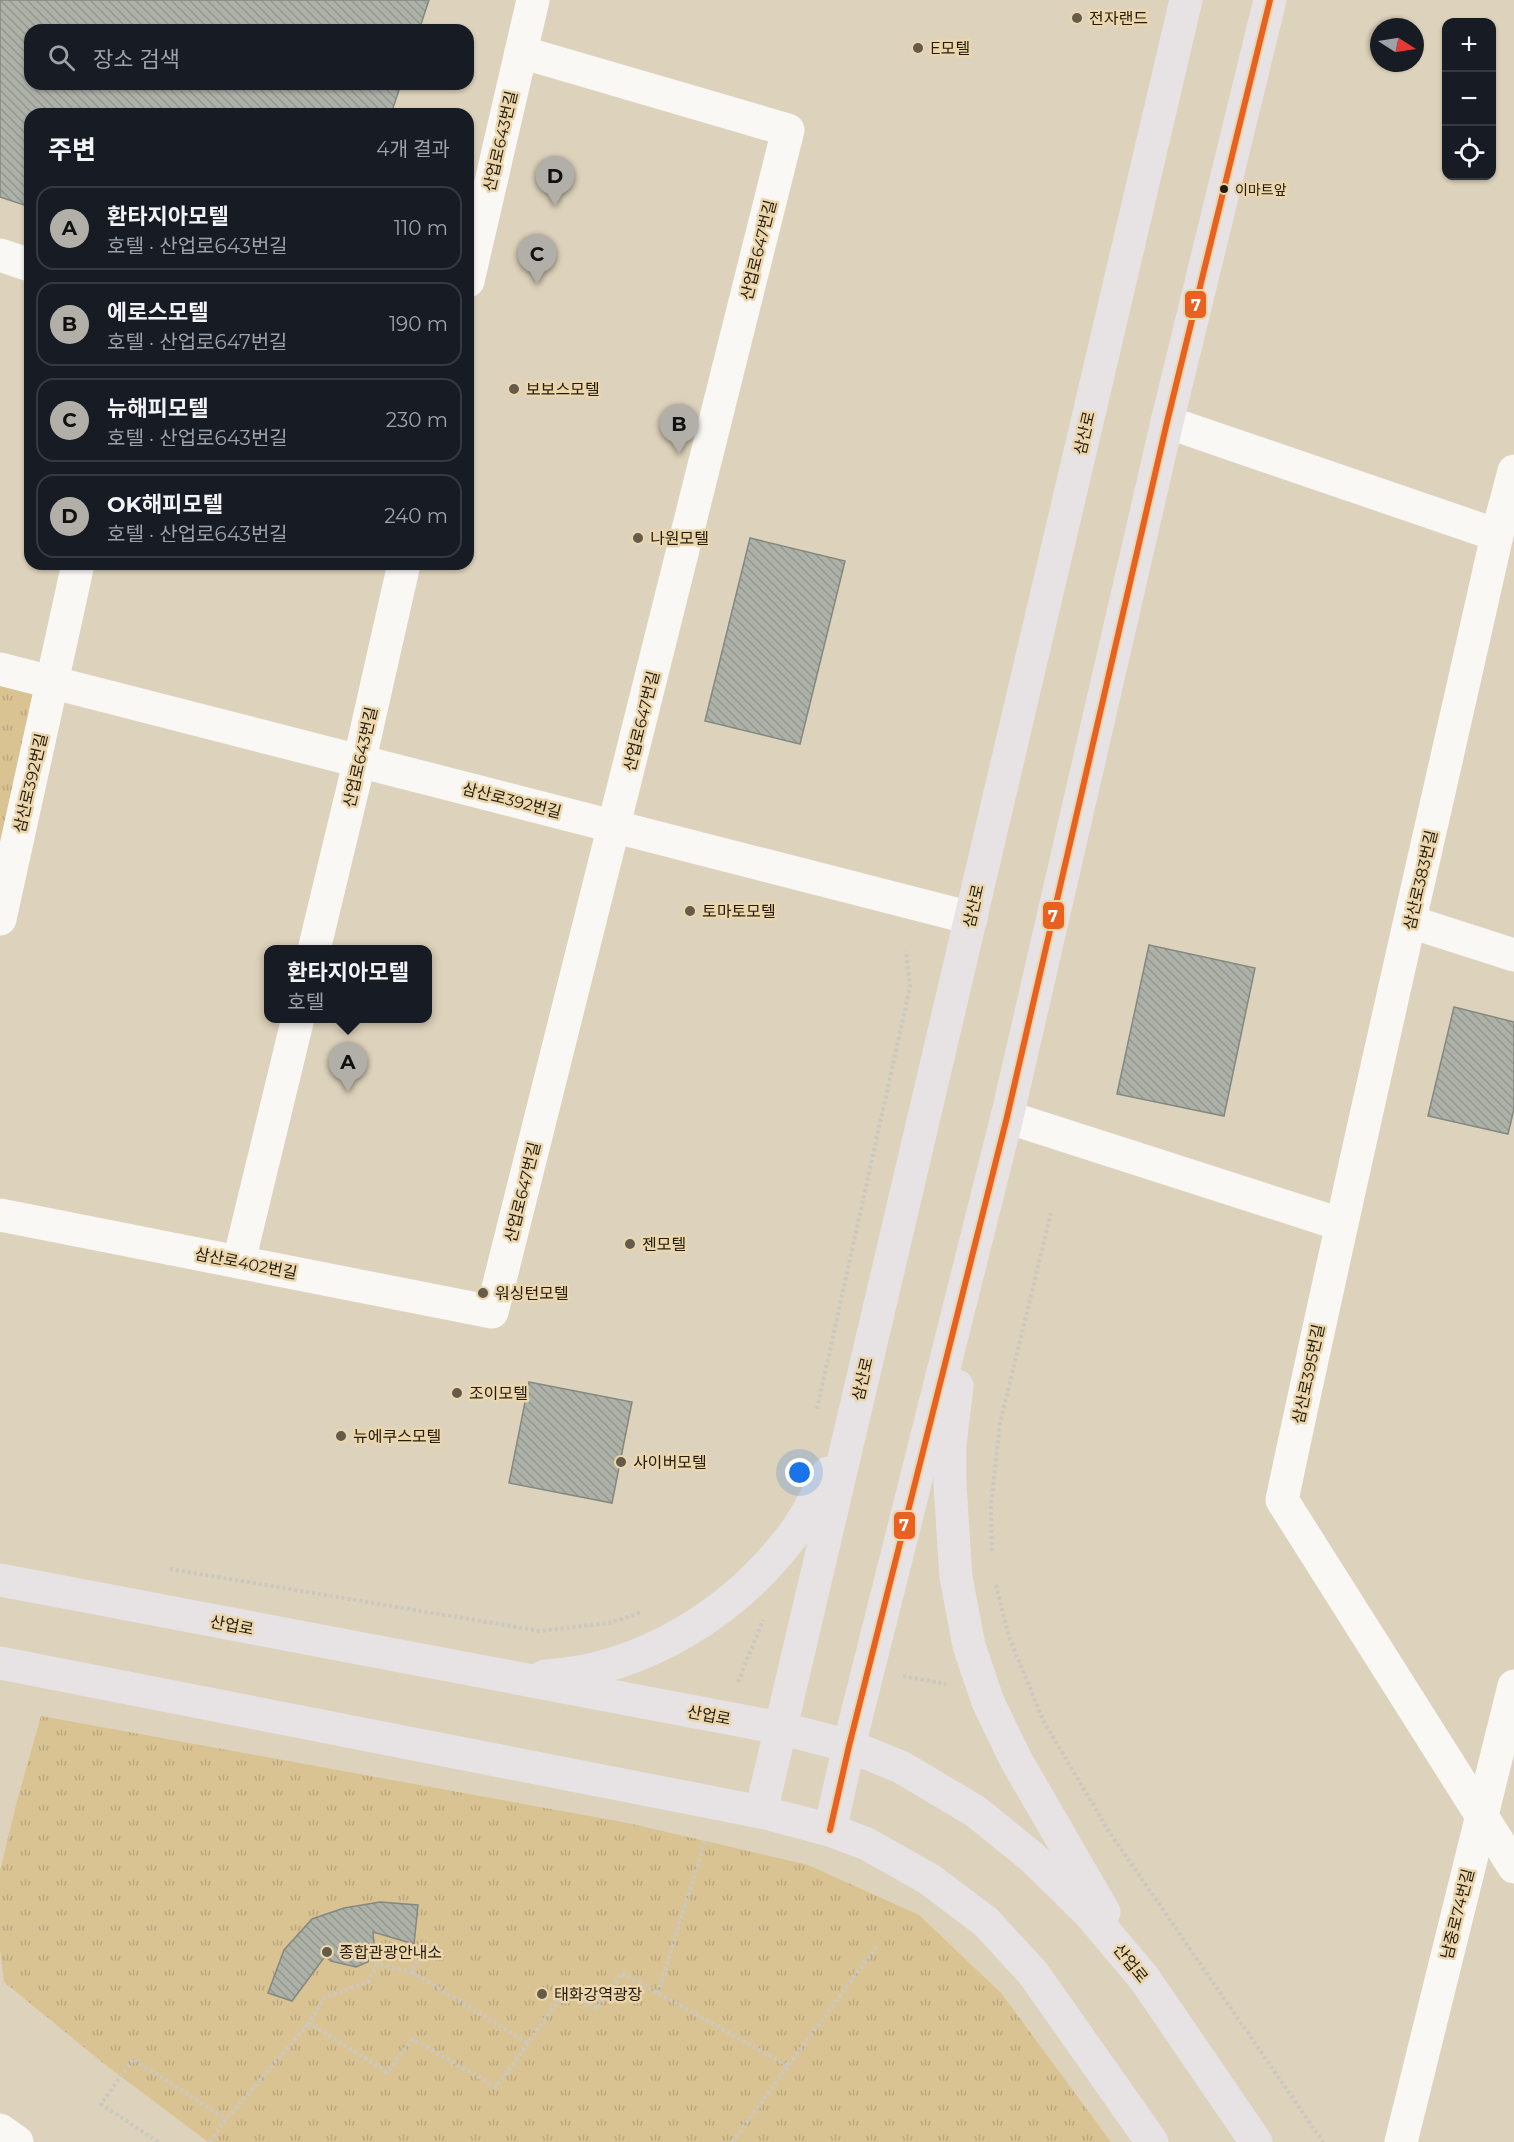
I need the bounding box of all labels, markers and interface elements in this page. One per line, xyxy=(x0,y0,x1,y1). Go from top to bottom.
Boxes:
place label: 전자랜드 xyxy=(1089,9,1148,28)
marker: 전자랜드 xyxy=(1070,11,1084,25)
north arrow xyxy=(1370,18,1424,72)
map controls xyxy=(1442,18,1496,180)
button: + xyxy=(1442,18,1496,72)
search box xyxy=(24,24,474,90)
place label: E모텔 xyxy=(930,39,970,58)
icon: search xyxy=(45,41,78,74)
marker: E모텔 xyxy=(911,41,925,55)
text: 장소 검색 xyxy=(93,46,180,73)
button: − xyxy=(1442,72,1496,126)
street label: 산업로643번길 xyxy=(480,89,521,193)
button: locate xyxy=(1442,126,1496,180)
text: 주변 xyxy=(48,134,96,166)
text: 4개 결과 xyxy=(376,137,450,161)
pin: D xyxy=(536,156,574,206)
place label: 이마트앞 xyxy=(1235,181,1287,199)
marker: 이마트앞 xyxy=(1218,183,1230,195)
street label: 산업로647번길 xyxy=(737,198,780,302)
text: 환타지아모텔 xyxy=(107,203,228,230)
text: A xyxy=(62,216,77,240)
text: 110 m xyxy=(394,216,448,240)
text: 호텔 · 산업로643번길 xyxy=(107,234,288,258)
pin: C xyxy=(518,234,556,284)
line badge: 7 xyxy=(1184,290,1207,319)
text: 7 xyxy=(1191,296,1201,315)
text: 에로스모텔 xyxy=(107,299,208,326)
text: B xyxy=(62,312,77,336)
text: 190 m xyxy=(389,312,448,336)
text: 호텔 · 산업로647번길 xyxy=(107,330,288,354)
place label: 보보스모텔 xyxy=(526,380,600,399)
marker: 보보스모텔 xyxy=(507,382,521,396)
text: 뉴해피모텔 xyxy=(107,395,208,422)
pin: B xyxy=(660,404,698,454)
text: C xyxy=(62,408,77,432)
text: 230 m xyxy=(386,408,448,432)
street label: 삼산로 xyxy=(1070,409,1099,457)
text: 호텔 · 산업로643번길 xyxy=(107,426,288,450)
text: OK해피모텔 xyxy=(107,491,223,518)
text: D xyxy=(61,504,78,528)
text: 240 m xyxy=(384,504,448,528)
text: 호텔 · 산업로643번길 xyxy=(107,522,288,546)
place label: 나원모텔 xyxy=(650,529,709,548)
marker: 나원모텔 xyxy=(631,531,645,545)
street label: 산업로647번길 xyxy=(620,669,663,773)
street label: 산업로643번길 xyxy=(340,705,381,809)
street label: 삼산로392번길 xyxy=(10,732,51,835)
street label: 삼산로392번길 xyxy=(460,779,563,822)
street label: 삼산로383번길 xyxy=(1400,828,1441,932)
street label: 삼산로 xyxy=(959,882,988,930)
line badge: 7 xyxy=(1042,901,1065,930)
place label: 토마토모텔 xyxy=(702,902,776,921)
marker: 토마토모텔 xyxy=(683,904,697,918)
text: 7 xyxy=(1048,907,1058,926)
popup xyxy=(264,945,432,1023)
text: 환타지아모텔 xyxy=(287,959,409,986)
text: 호텔 xyxy=(287,990,324,1014)
pin: A xyxy=(328,1042,368,1092)
street label: 산업로647번길 xyxy=(501,1140,544,1244)
place label: 젠모텔 xyxy=(642,1235,686,1254)
marker: 젠모텔 xyxy=(623,1237,637,1251)
street label: 삼산로402번길 xyxy=(193,1244,299,1283)
place label: 워싱턴모텔 xyxy=(495,1284,569,1303)
marker: 워싱턴모텔 xyxy=(476,1286,490,1300)
street label: 삼산로395번길 xyxy=(1289,1323,1328,1426)
street label: 삼산로 xyxy=(848,1355,877,1403)
place label: 조이모텔 xyxy=(469,1384,528,1403)
marker: 조이모텔 xyxy=(450,1386,464,1400)
place label: 뉴에쿠스모텔 xyxy=(353,1427,441,1446)
marker: 뉴에쿠스모텔 xyxy=(334,1429,348,1443)
place label: 사이버모텔 xyxy=(633,1453,707,1472)
marker: 사이버모텔 xyxy=(614,1455,628,1469)
your location xyxy=(785,1458,814,1487)
line badge: 7 xyxy=(893,1511,916,1540)
text: 7 xyxy=(899,1516,909,1535)
street label: 산업로 xyxy=(208,1612,256,1639)
street label: 산업로 xyxy=(685,1702,733,1729)
street label: 남중로74번길 xyxy=(1437,1867,1478,1961)
street label: 산업로 xyxy=(1109,1940,1152,1987)
place label: 종합관광안내소 xyxy=(339,1943,442,1962)
marker: 종합관광안내소 xyxy=(320,1945,334,1959)
place label: 태화강역광장 xyxy=(554,1985,643,2004)
marker: 태화강역광장 xyxy=(535,1987,549,2001)

